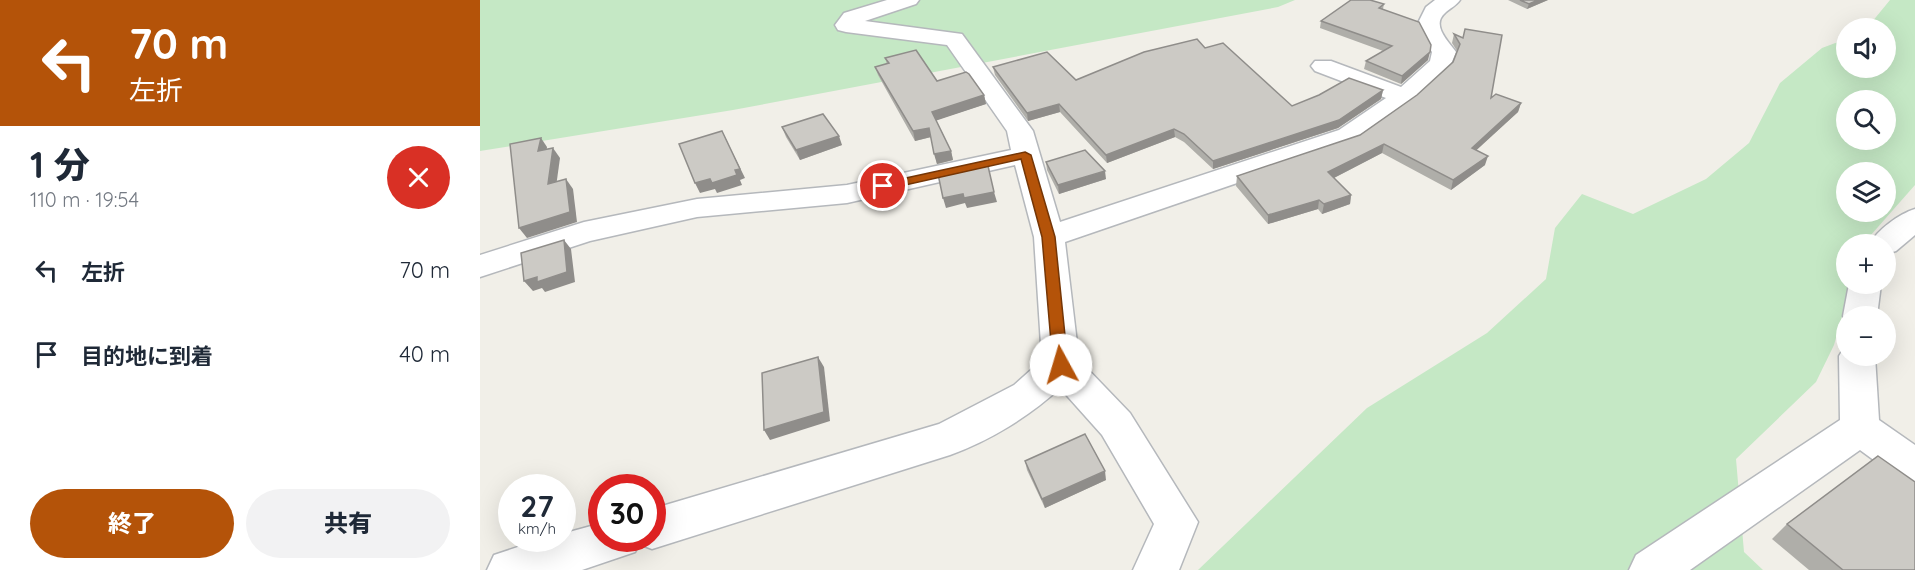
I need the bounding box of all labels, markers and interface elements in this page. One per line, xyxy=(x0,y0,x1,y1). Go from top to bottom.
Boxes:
text: 70 m xyxy=(129,17,228,70)
map controls xyxy=(1836,18,1896,366)
button: sound xyxy=(1836,18,1896,78)
icon: left xyxy=(30,24,108,102)
text: 左折 xyxy=(129,73,183,107)
button: search xyxy=(1836,90,1896,150)
text: 1 分 xyxy=(30,142,90,187)
button: close xyxy=(387,146,450,209)
pin xyxy=(857,160,908,211)
button: layers xyxy=(1836,162,1896,222)
icon: arrive xyxy=(866,169,899,202)
text: 110 m · 19:54 xyxy=(30,187,139,212)
button: + xyxy=(1836,234,1896,294)
icon: left xyxy=(30,254,63,287)
text: 70 m xyxy=(400,256,450,284)
text: 左折 xyxy=(81,258,125,286)
button: − xyxy=(1836,306,1896,366)
position arrow xyxy=(1029,333,1093,397)
icon: arrive xyxy=(30,338,63,371)
text: 40 m xyxy=(399,340,450,368)
text: 目的地に到着 xyxy=(81,342,213,370)
speed limit sign: 30 xyxy=(588,474,666,552)
text: 27 xyxy=(520,487,554,525)
button: 終了 xyxy=(30,489,234,558)
button: 共有 xyxy=(246,489,450,558)
text: km/h xyxy=(518,519,556,538)

